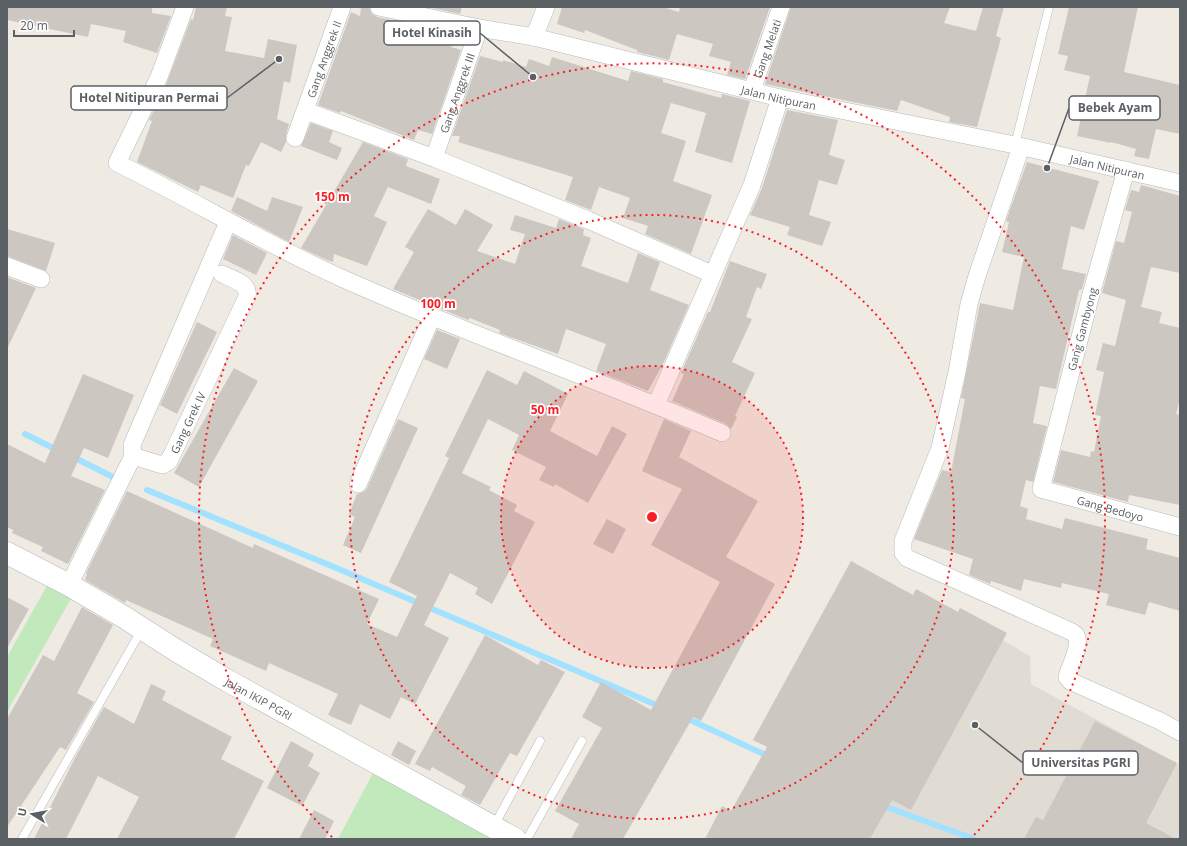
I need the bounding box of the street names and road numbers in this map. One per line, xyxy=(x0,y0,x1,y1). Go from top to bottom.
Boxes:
street label: Gang Melati xyxy=(749,17,784,80)
street label: Gang Anggrek II xyxy=(303,18,344,100)
street label: Gang Anggrek III xyxy=(436,51,477,135)
street label: Jalan Nitipuran xyxy=(739,81,818,113)
street label: Jalan Nitipuran xyxy=(1068,150,1146,182)
street label: Gang Gambyong xyxy=(1064,286,1100,372)
street label: Gang Grek IV xyxy=(166,389,209,456)
street label: Gang Bedoyo xyxy=(1075,492,1146,524)
street label: Jalan IKIP PGRI xyxy=(222,673,295,723)

